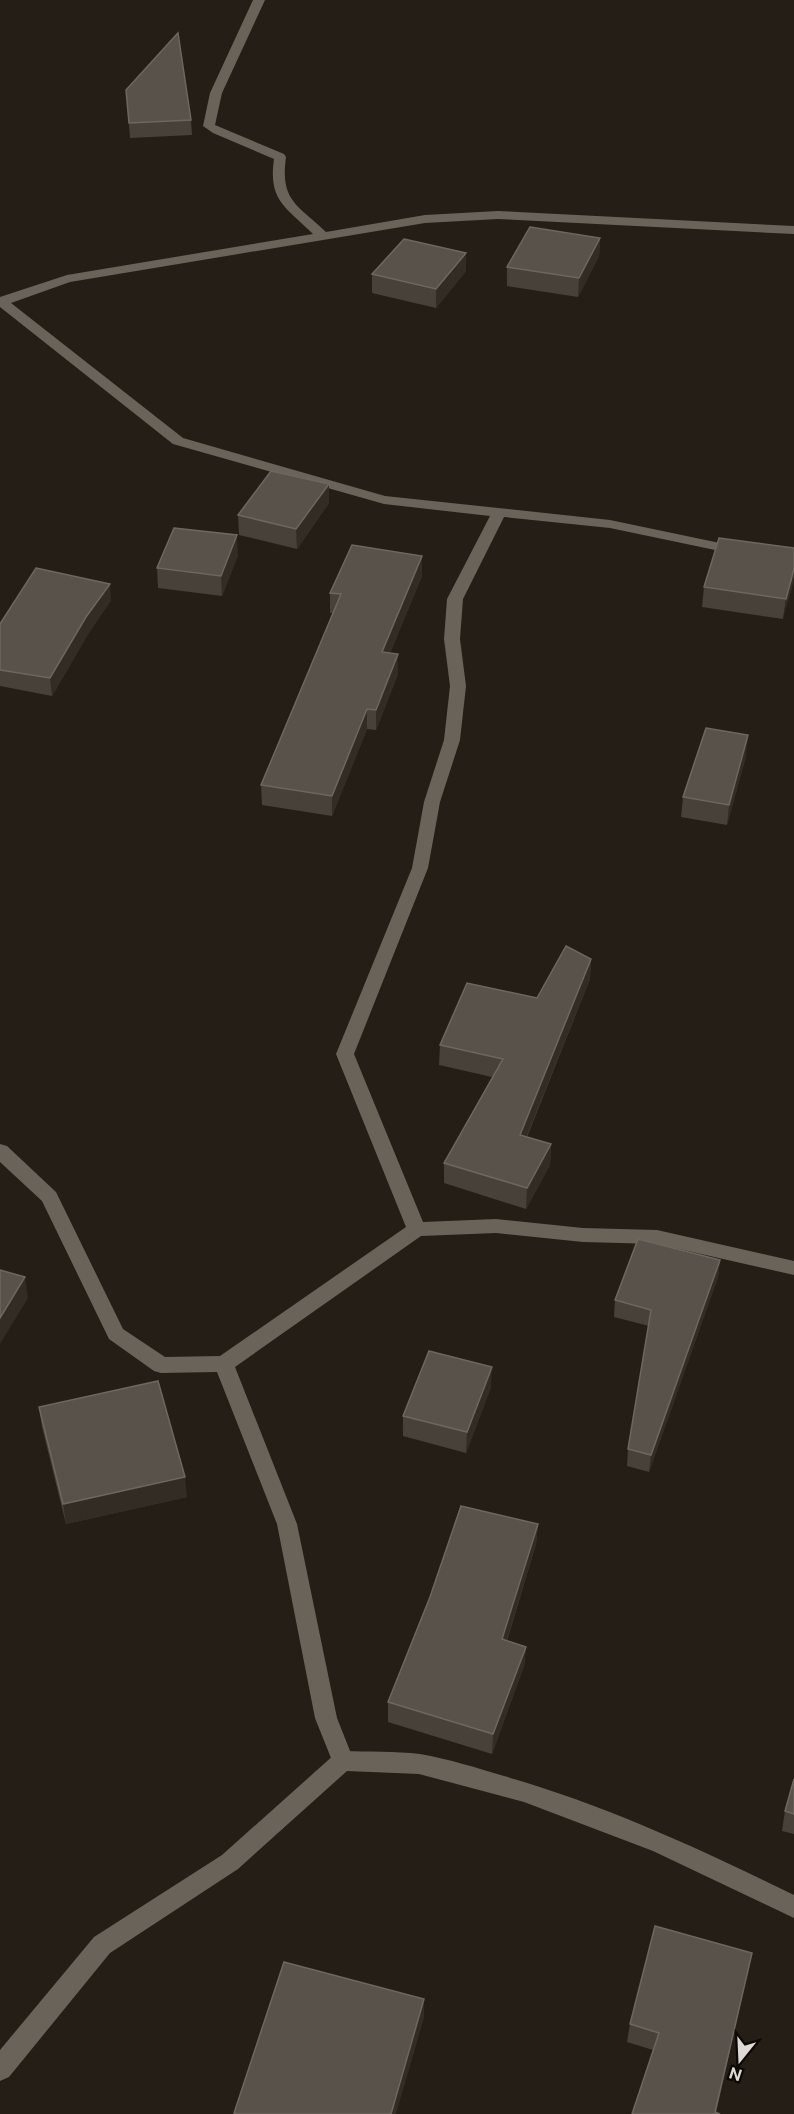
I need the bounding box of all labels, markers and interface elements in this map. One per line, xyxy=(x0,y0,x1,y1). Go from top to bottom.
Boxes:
north arrow xyxy=(710,2030,770,2090)
text: N xyxy=(727,2063,744,2085)

